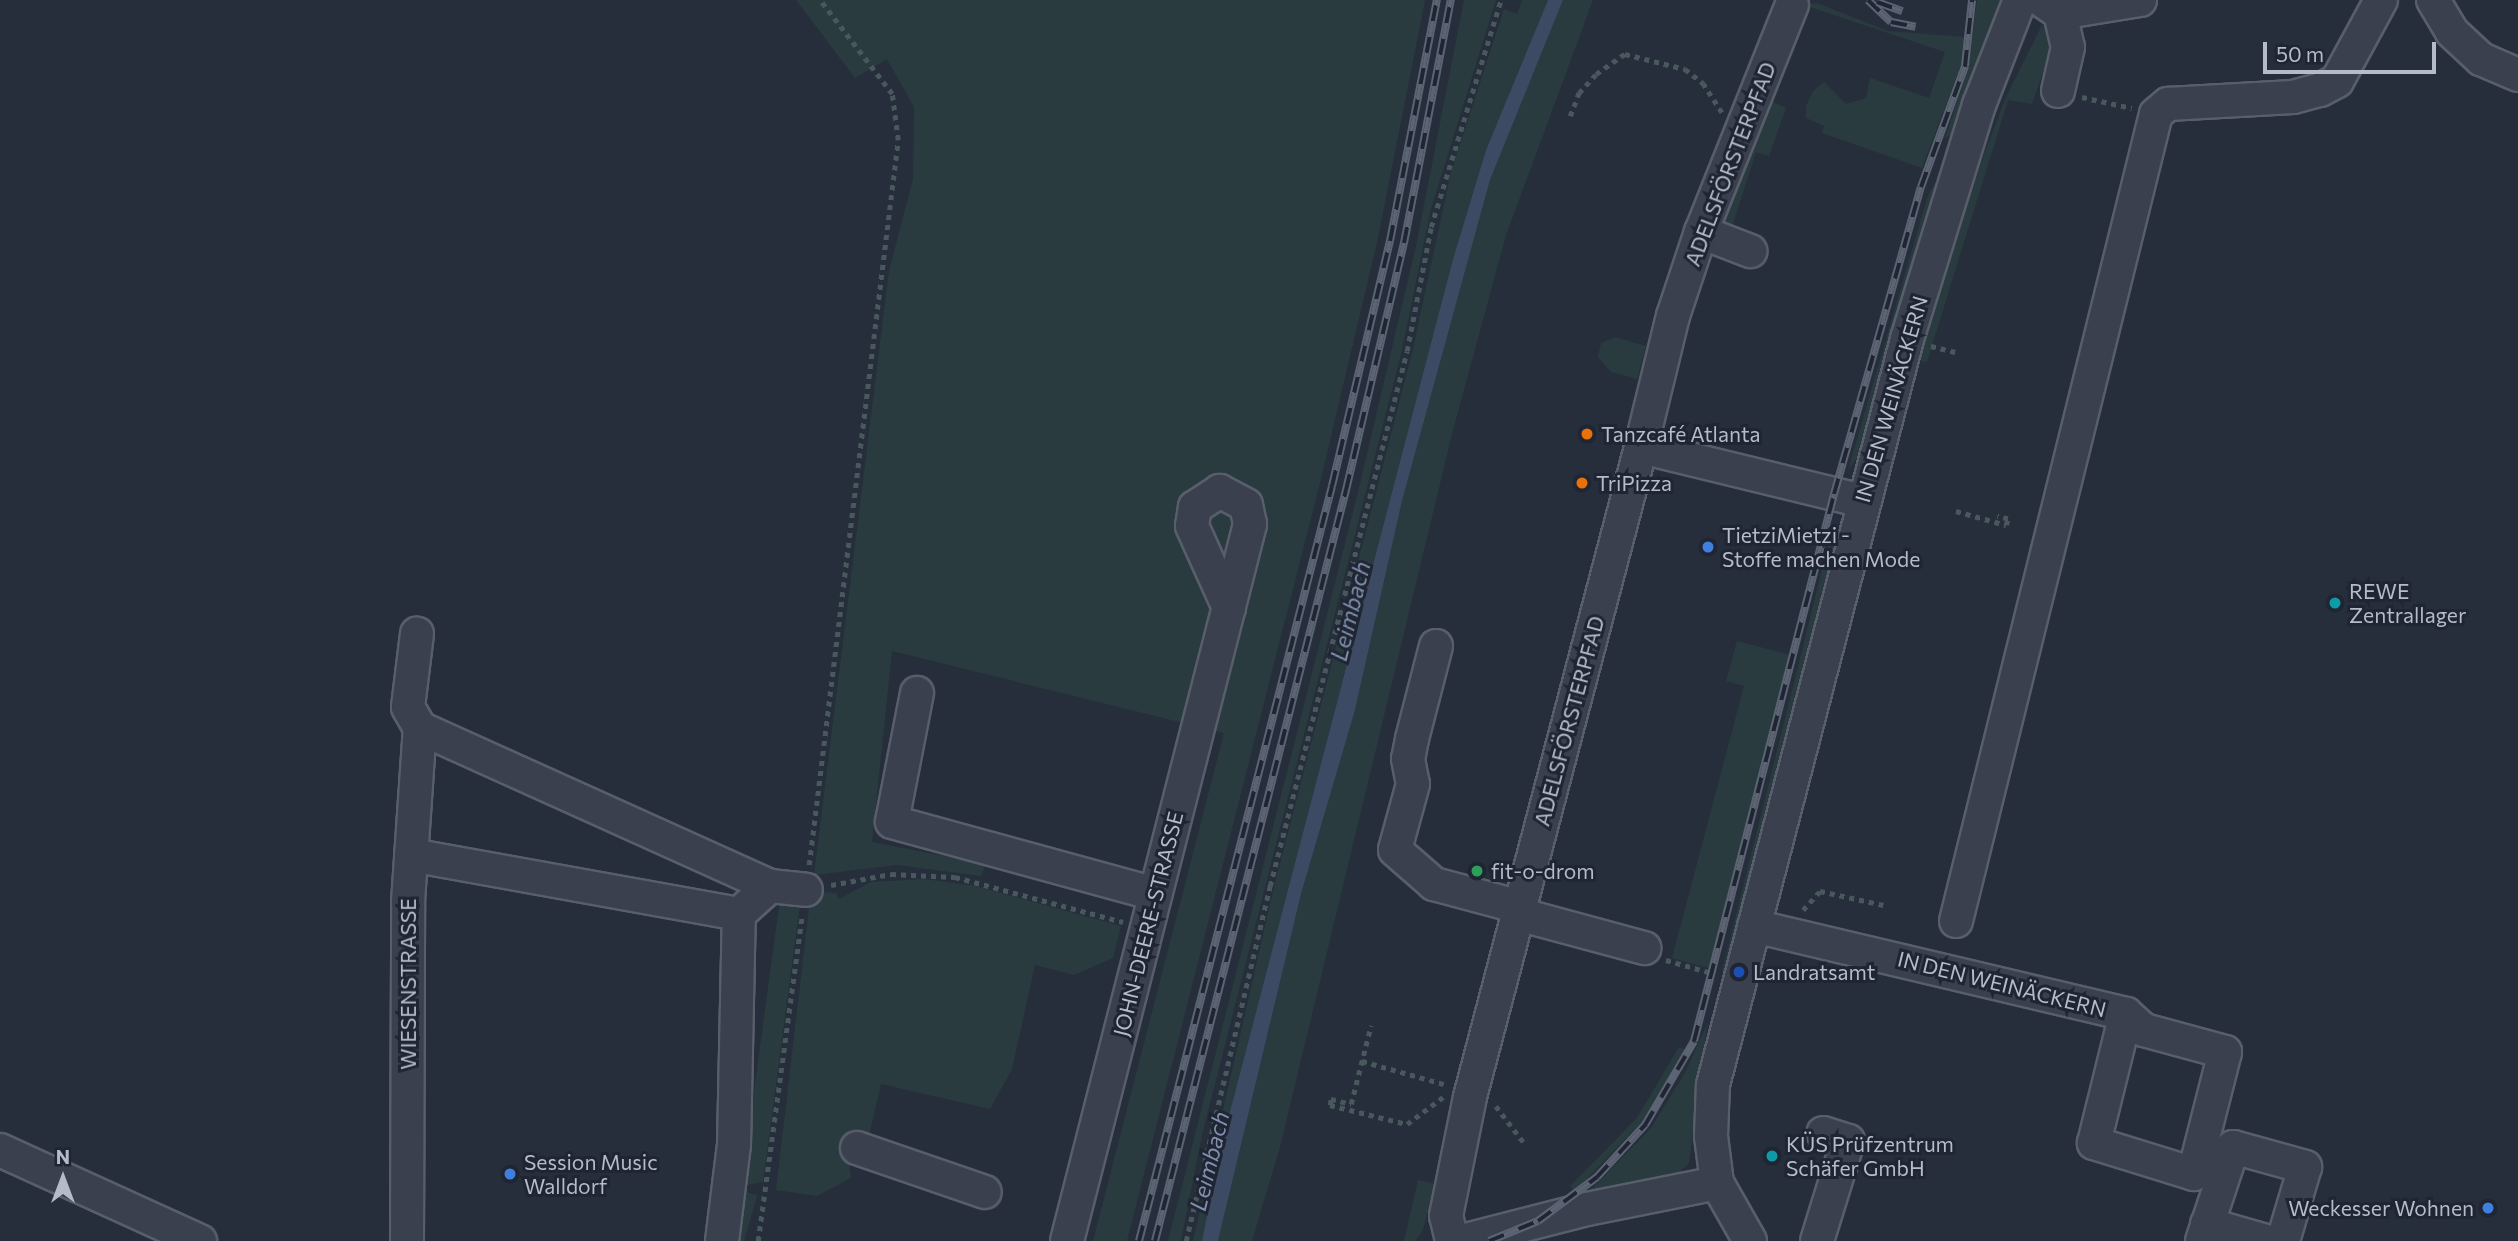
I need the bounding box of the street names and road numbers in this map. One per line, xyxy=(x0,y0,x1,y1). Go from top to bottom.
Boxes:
street label: ADELSFÖRSTERPFAD xyxy=(1679,58,1781,270)
street label: IN DEN WEINÄCKERN xyxy=(1849,293,1933,505)
street label: ADELSFÖRSTERPFAD xyxy=(1529,613,1609,829)
street label: JOHN-DEERE-STRASSE xyxy=(1108,809,1188,1039)
street label: WIESENSTRASSE xyxy=(395,898,421,1070)
street label: IN DEN WEINÄCKERN xyxy=(1895,946,2109,1022)

